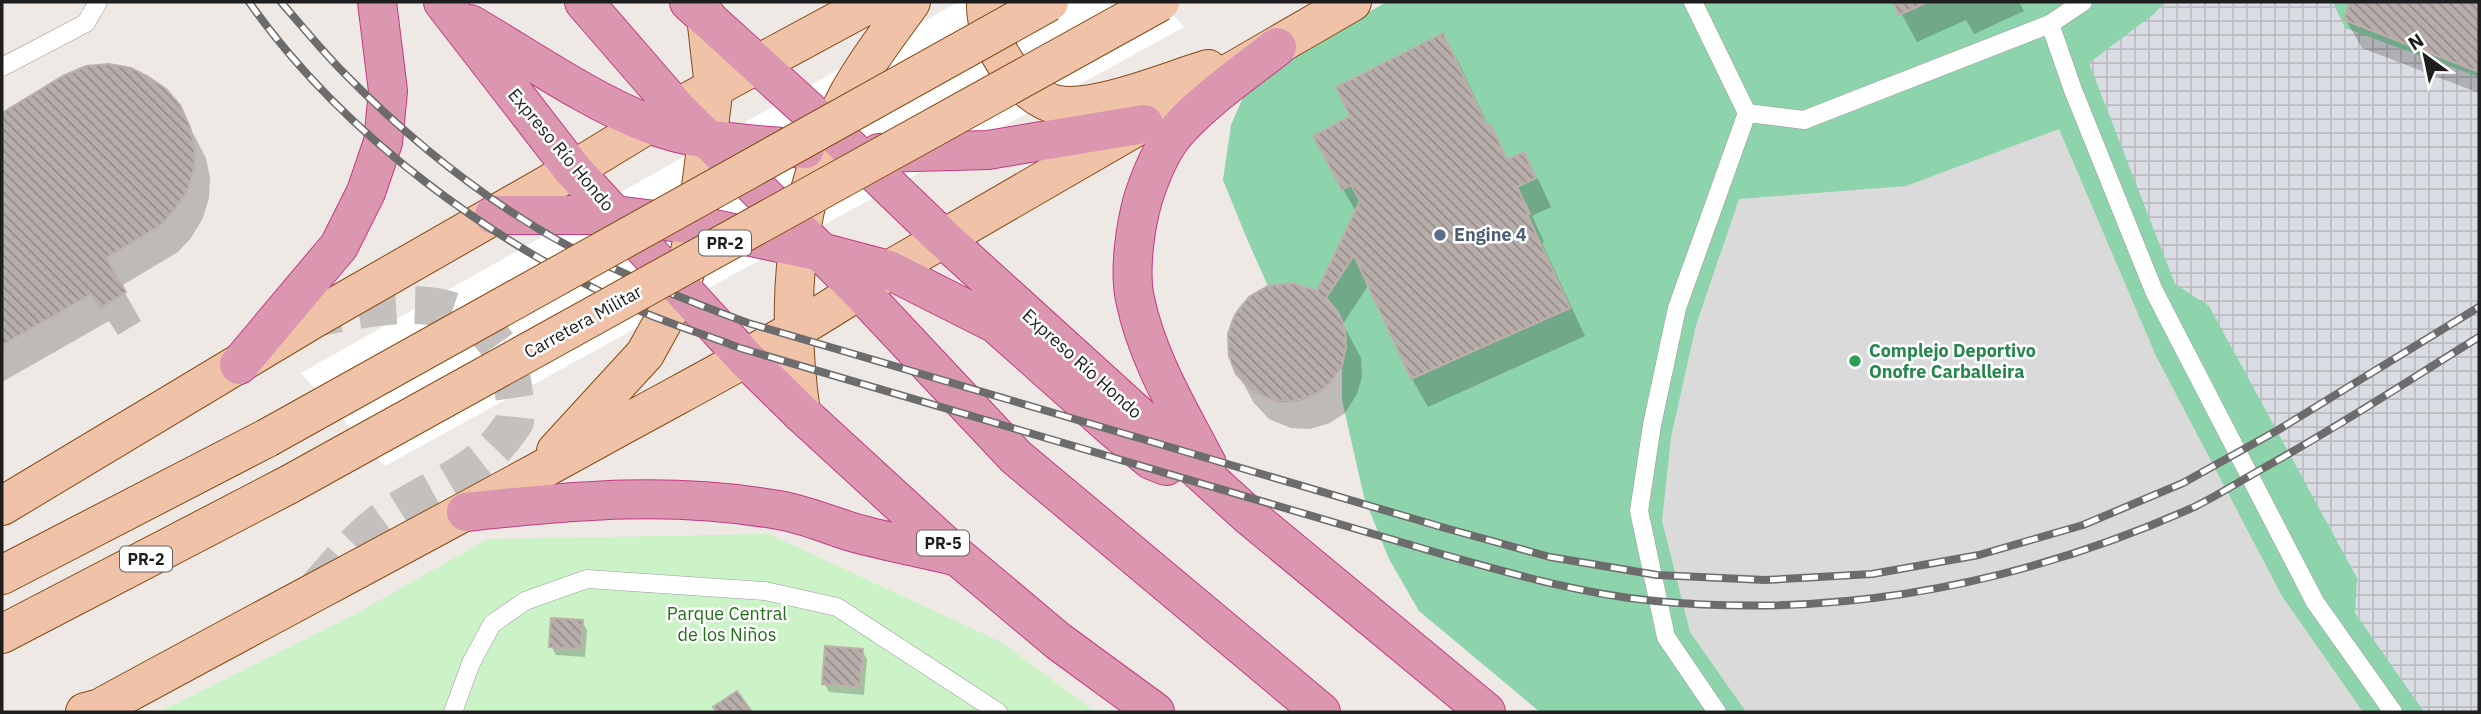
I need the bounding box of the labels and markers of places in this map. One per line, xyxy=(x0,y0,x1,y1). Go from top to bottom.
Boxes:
place label: Engine 4 xyxy=(1454,223,1527,246)
marker: Engine 4 xyxy=(1432,227,1448,243)
place label: Complejo Deportivo Onofre Carballeira xyxy=(1869,339,2036,383)
marker: Complejo Deportivo Onofre Carballeira xyxy=(1847,353,1863,369)

